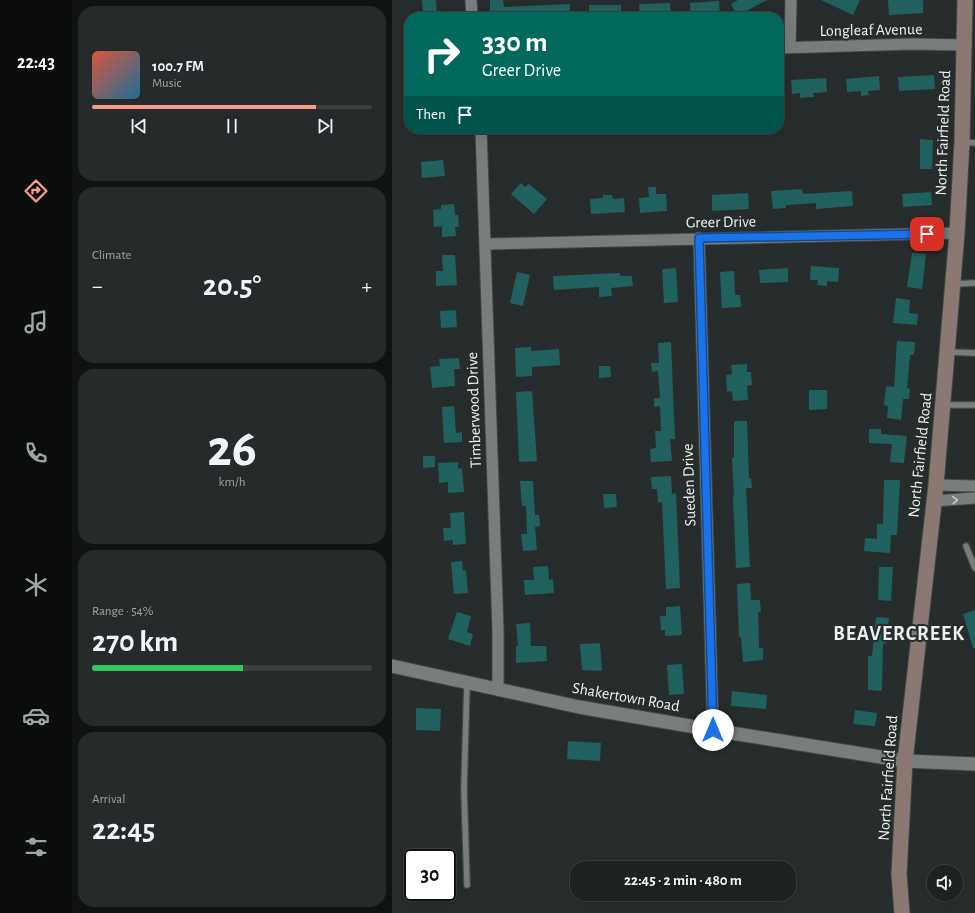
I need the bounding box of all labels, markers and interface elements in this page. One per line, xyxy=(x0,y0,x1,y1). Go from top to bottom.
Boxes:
street label: Longleaf Avenue xyxy=(819,21,923,39)
icon: right xyxy=(416,28,468,80)
text: 330 m xyxy=(482,29,548,57)
text: 22:43 xyxy=(17,54,55,72)
text: 100.7 FM xyxy=(152,59,204,74)
text: Greer Drive xyxy=(482,62,561,80)
street label: North Fairfield Road xyxy=(933,70,953,196)
text: Music xyxy=(152,77,182,90)
icon: arrive xyxy=(454,104,476,126)
text: Then xyxy=(416,107,446,122)
icon: previous xyxy=(128,115,150,137)
icon: pause xyxy=(221,115,243,137)
icon: next xyxy=(314,115,336,137)
icon: directions xyxy=(22,177,50,205)
street label: Greer Drive xyxy=(686,213,756,231)
pin xyxy=(910,217,944,251)
icon: arrive xyxy=(916,223,938,245)
text: Climate xyxy=(92,249,131,262)
text: 20.5° xyxy=(203,271,261,301)
text: − xyxy=(92,275,103,297)
text: + xyxy=(361,275,372,297)
icon: music xyxy=(22,308,50,336)
street label: Timberwood Drive xyxy=(464,352,484,468)
street label: North Fairfield Road xyxy=(905,392,935,518)
text: 26 xyxy=(207,423,257,475)
icon: phone xyxy=(22,439,50,467)
street label: Sueden Drive xyxy=(680,443,698,527)
text: km/h xyxy=(219,476,245,489)
one-way arrow xyxy=(952,495,958,504)
icon: climate xyxy=(22,571,50,599)
text: Range · 54% xyxy=(92,605,154,618)
district label: BEAVERCREEK xyxy=(833,624,965,644)
text: 270 km xyxy=(92,627,178,657)
street label: Shakertown Road xyxy=(571,680,681,714)
icon: car xyxy=(22,702,50,730)
position arrow xyxy=(692,709,734,751)
street label: North Fairfield Road xyxy=(876,715,900,841)
text: Arrival xyxy=(92,793,125,806)
text: 22:45 xyxy=(92,815,155,845)
icon: filters xyxy=(22,833,50,861)
speed limit sign: 30 xyxy=(404,849,456,901)
map controls xyxy=(927,865,963,901)
button: sound xyxy=(927,865,963,901)
text: 22:45 · 2 min · 480 m xyxy=(624,873,742,888)

